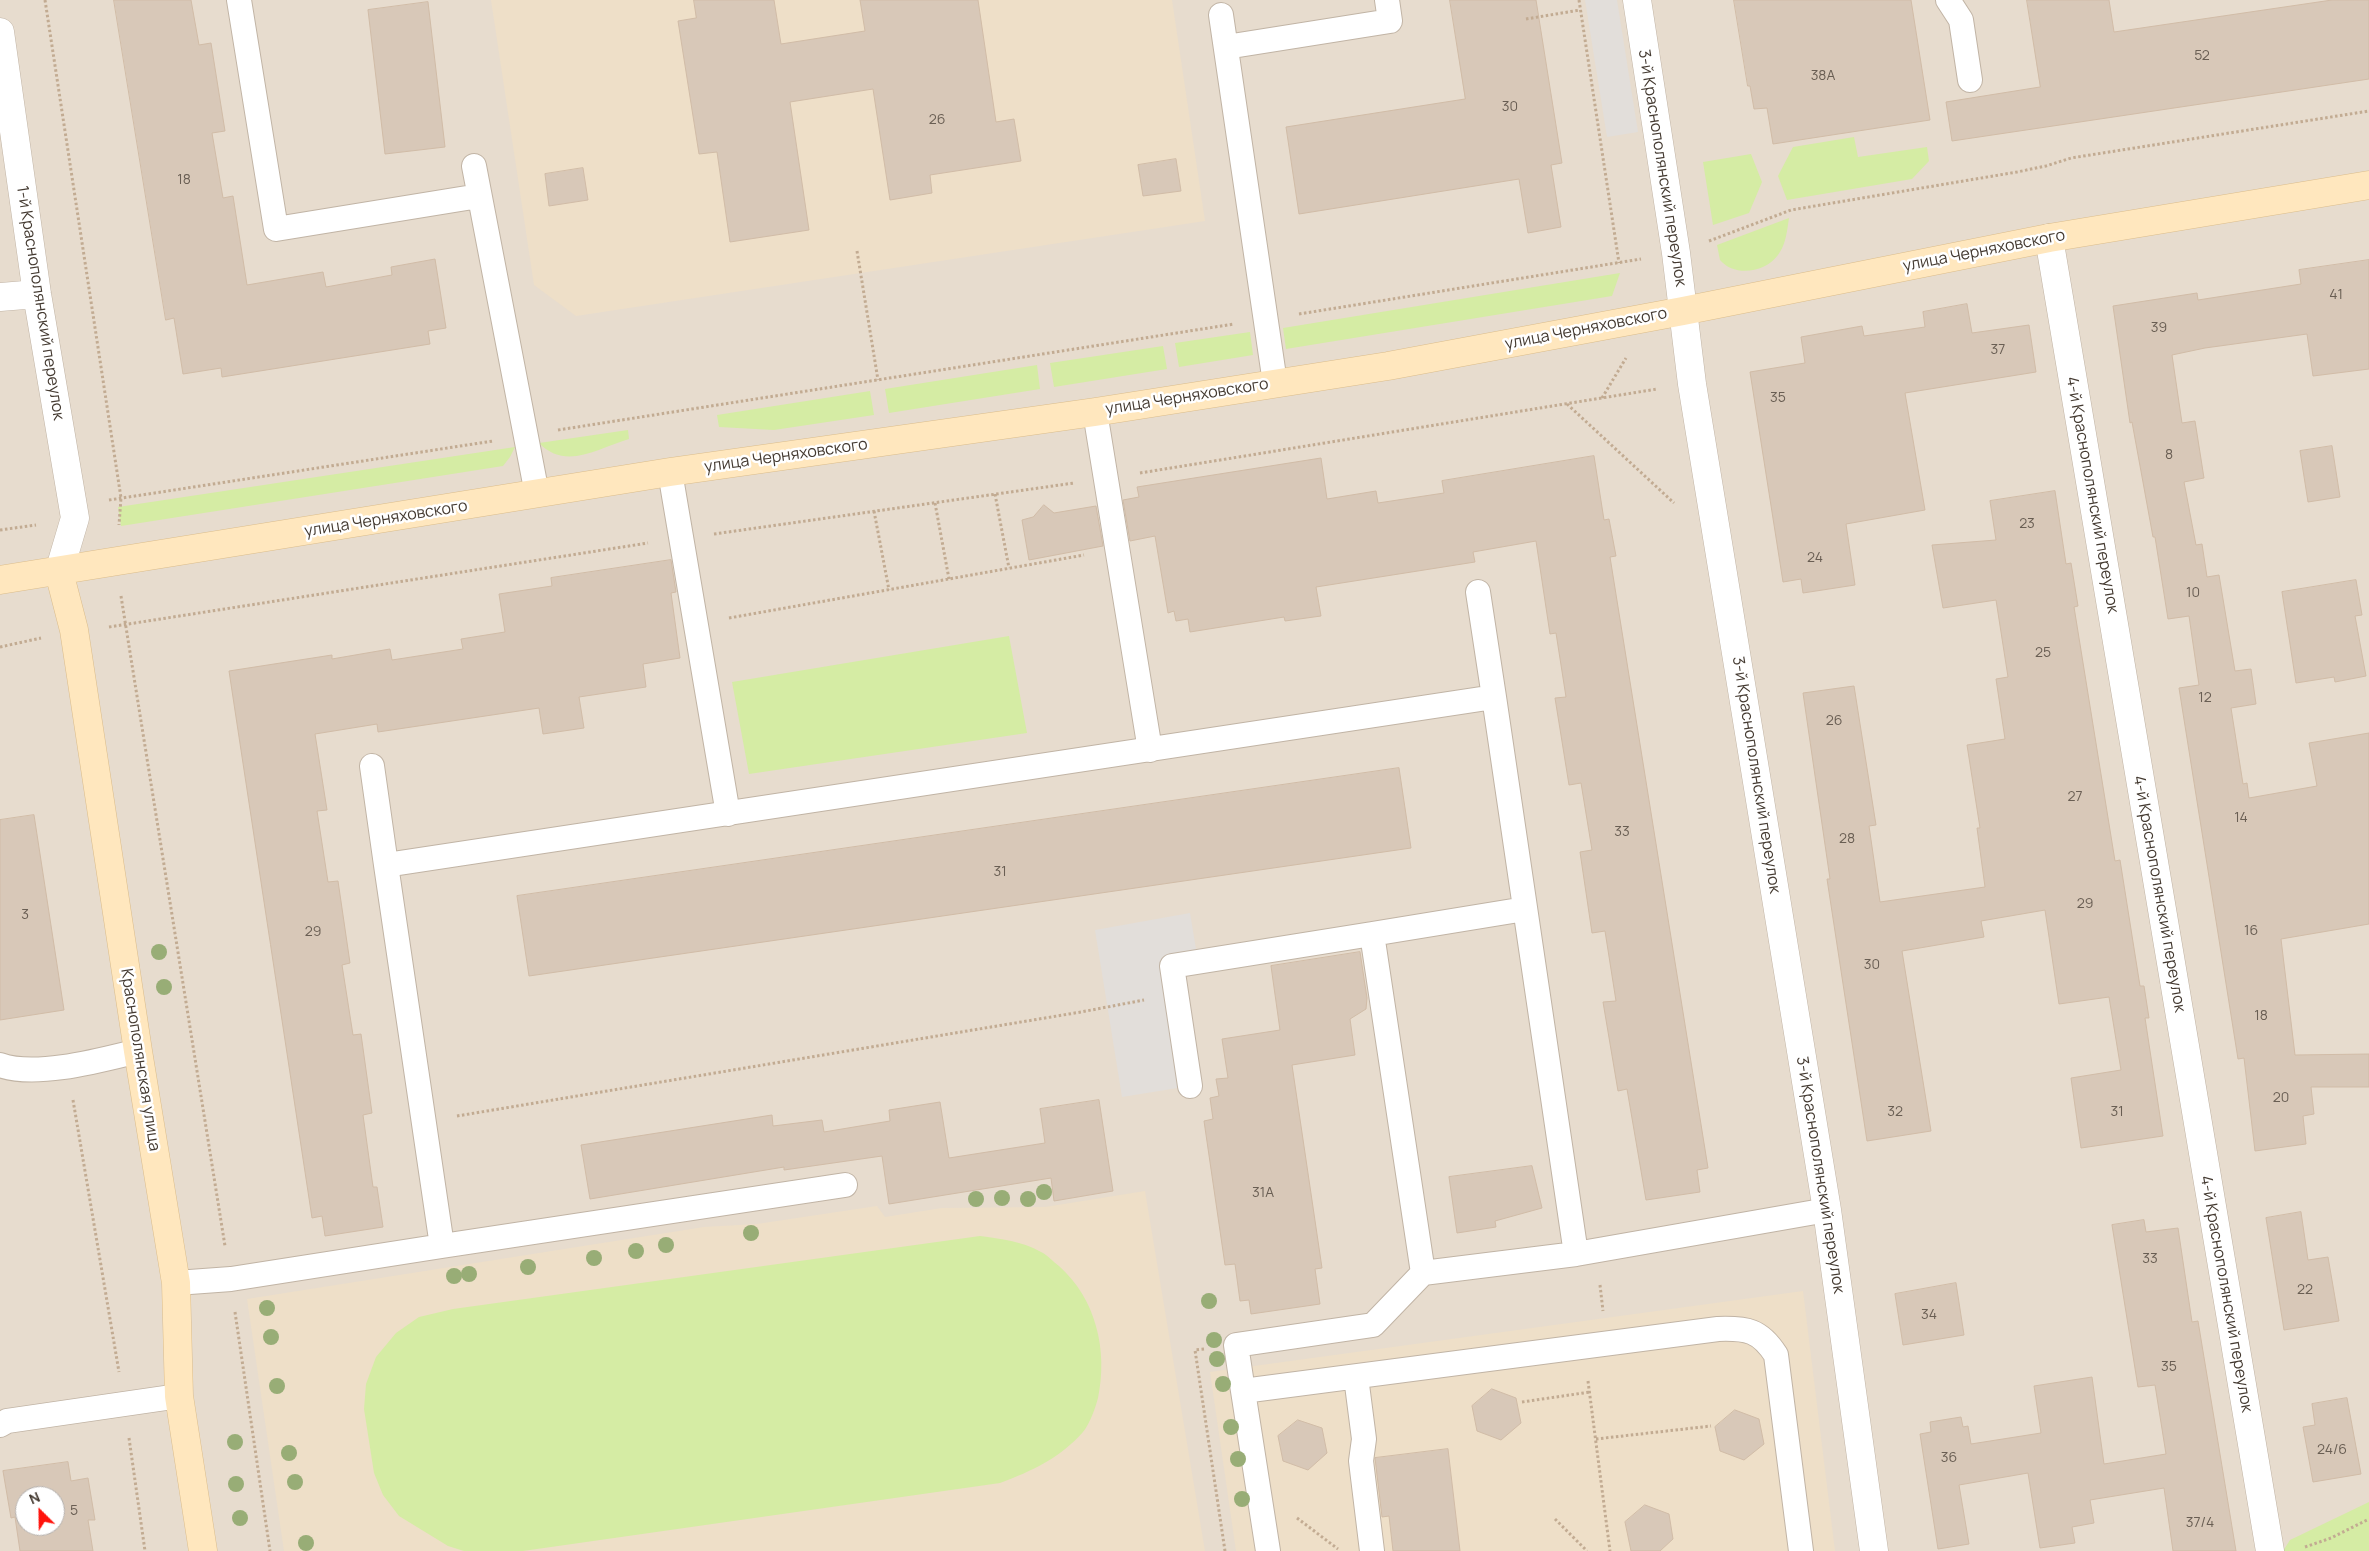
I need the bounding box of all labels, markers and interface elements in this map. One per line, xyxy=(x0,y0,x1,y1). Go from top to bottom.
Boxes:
street label: 3-й Краснополянский переулок xyxy=(1634,48,1690,288)
house number: 52 xyxy=(2194,48,2210,64)
house number: 38А xyxy=(1811,68,1835,84)
house number: 30 xyxy=(1502,99,1518,115)
house number: 26 xyxy=(929,112,945,128)
house number: 18 xyxy=(177,172,191,188)
street label: 1-й Краснополянский переулок xyxy=(12,184,68,422)
street label: улица Черняховского xyxy=(1901,226,2067,276)
house number: 41 xyxy=(2329,287,2343,303)
street label: улица Черняховского xyxy=(1503,304,1669,354)
house number: 39 xyxy=(2151,320,2167,336)
house number: 37 xyxy=(1991,342,2005,358)
street label: улица Черняховского xyxy=(1104,375,1270,419)
street label: 4-й Краснополянский переулок xyxy=(2062,375,2122,615)
house number: 35 xyxy=(1770,390,1786,406)
street label: улица Черняховского xyxy=(703,435,869,477)
house number: 8 xyxy=(2165,447,2173,463)
street label: улица Черняховского xyxy=(303,497,469,541)
house number: 23 xyxy=(2019,516,2035,532)
house number: 24 xyxy=(1807,550,1823,566)
house number: 10 xyxy=(2186,585,2200,601)
house number: 25 xyxy=(2035,645,2051,661)
street label: 3-й Краснополянский переулок xyxy=(1728,655,1784,895)
house number: 12 xyxy=(2198,690,2212,706)
house number: 26 xyxy=(1826,713,1842,729)
street label: 4-й Краснополянский переулок xyxy=(2129,774,2189,1014)
house number: 27 xyxy=(2067,789,2083,805)
house number: 14 xyxy=(2234,810,2248,826)
house number: 33 xyxy=(1614,824,1630,840)
house number: 28 xyxy=(1839,831,1855,847)
house number: 31 xyxy=(993,864,1007,880)
house number: 29 xyxy=(2077,896,2093,912)
house number: 3 xyxy=(21,907,29,923)
house number: 16 xyxy=(2244,923,2258,939)
house number: 29 xyxy=(305,924,321,940)
house number: 30 xyxy=(1864,957,1880,973)
street label: Краснополянская улица xyxy=(116,967,164,1153)
house number: 18 xyxy=(2254,1008,2268,1024)
street label: 3-й Краснополянский переулок xyxy=(1792,1055,1848,1295)
house number: 20 xyxy=(2273,1090,2289,1106)
house number: 32 xyxy=(1887,1104,1903,1120)
house number: 31 xyxy=(2110,1104,2124,1120)
street label: 4-й Краснополянский переулок xyxy=(2196,1174,2256,1414)
house number: 31А xyxy=(1252,1185,1274,1201)
house number: 33 xyxy=(2142,1251,2158,1267)
house number: 22 xyxy=(2297,1282,2313,1298)
house number: 34 xyxy=(1921,1307,1937,1323)
house number: 35 xyxy=(2161,1359,2177,1375)
house number: 24/6 xyxy=(2317,1442,2347,1458)
house number: 36 xyxy=(1941,1450,1957,1466)
north arrow xyxy=(15,1486,65,1536)
text: N xyxy=(26,1487,43,1508)
house number: 5 xyxy=(70,1503,78,1519)
house number: 37/4 xyxy=(2186,1515,2214,1531)

